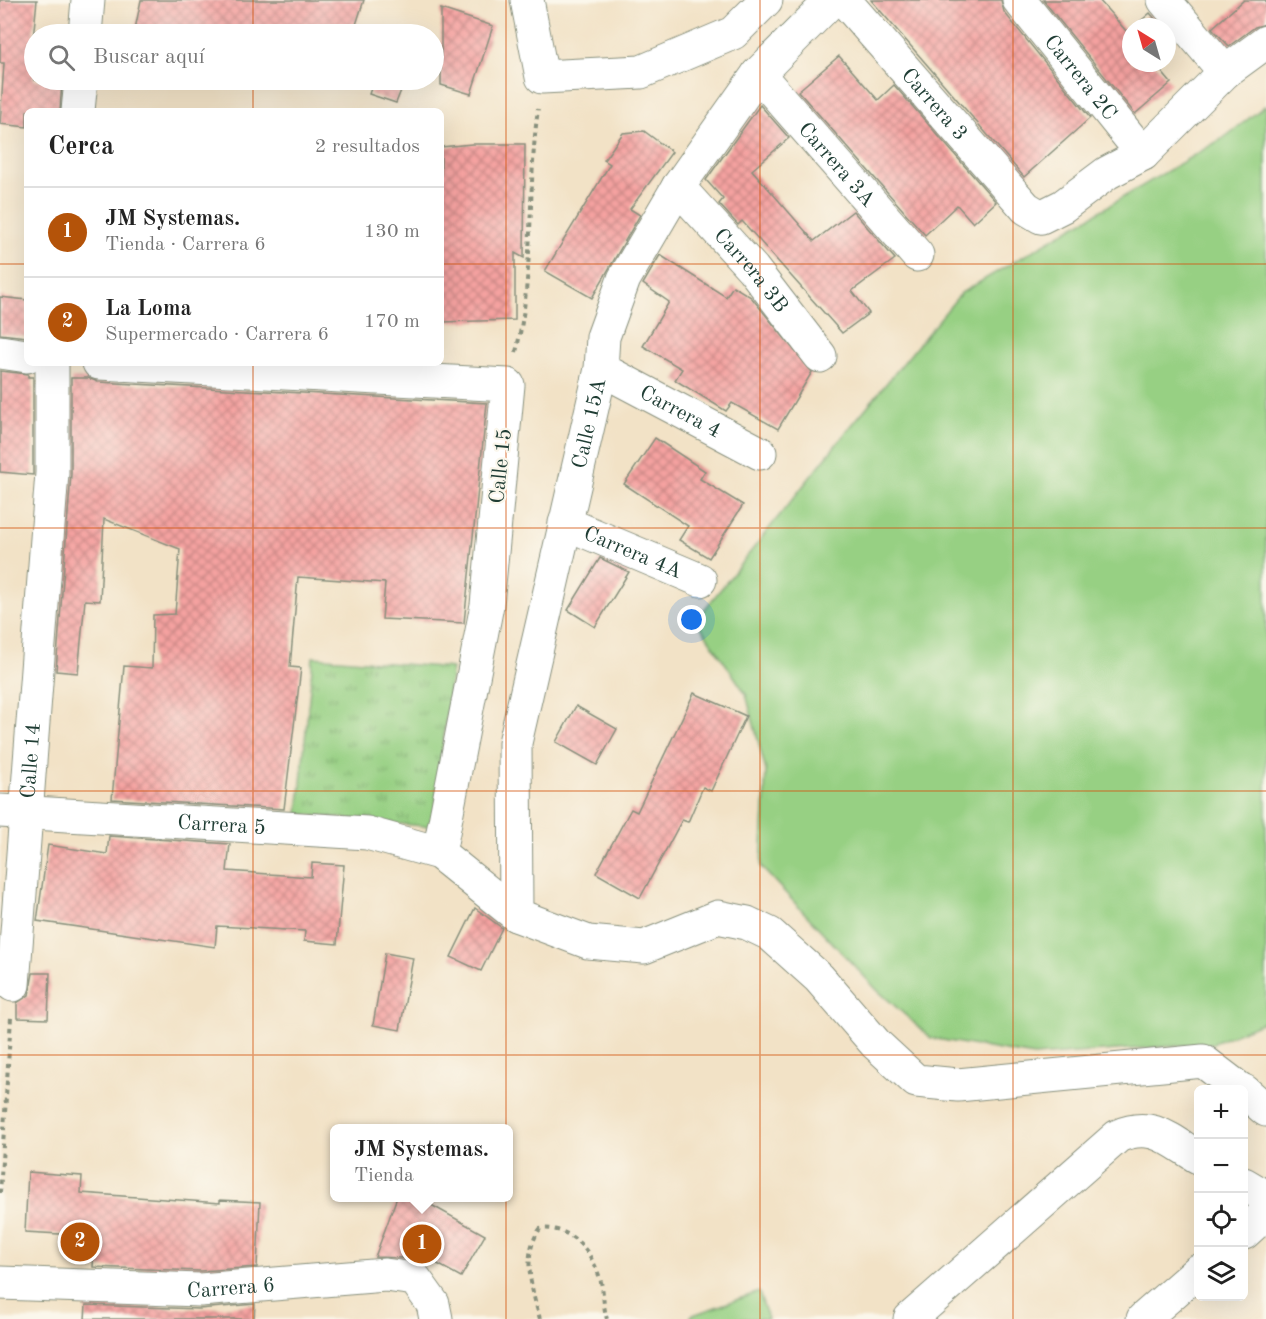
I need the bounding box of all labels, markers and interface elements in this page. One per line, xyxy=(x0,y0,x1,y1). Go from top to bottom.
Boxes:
north arrow xyxy=(1122,18,1176,72)
search box xyxy=(24,24,444,90)
street label: Carrera 2C xyxy=(1040,32,1120,125)
icon: search xyxy=(45,41,78,74)
text: Buscar aquí xyxy=(93,46,205,68)
street label: Carrera 3 xyxy=(897,65,971,145)
street label: Carrera 3A xyxy=(794,119,878,211)
text: Cerca xyxy=(48,134,114,160)
text: 2 resultados xyxy=(315,137,420,157)
text: JM Systemas. xyxy=(105,208,240,230)
text: 1 xyxy=(62,222,73,242)
text: 130 m xyxy=(364,222,420,242)
street label: Carrera 3B xyxy=(709,225,791,317)
text: Tienda · Carrera 6 xyxy=(105,235,266,255)
text: La Loma xyxy=(105,298,192,320)
text: 2 xyxy=(62,312,73,332)
text: 170 m xyxy=(364,312,420,332)
text: Supermercado · Carrera 6 xyxy=(105,325,329,345)
street label: Calle 15A xyxy=(569,377,610,471)
street label: Carrera 4 xyxy=(636,382,724,442)
street label: Calle 15 xyxy=(487,427,516,505)
street label: Carrera 4A xyxy=(580,523,685,583)
your location xyxy=(677,605,706,634)
street label: Calle 14 xyxy=(18,722,45,799)
street label: Carrera 5 xyxy=(177,813,266,839)
map controls xyxy=(1194,1085,1248,1301)
button: + xyxy=(1194,1085,1248,1139)
popup xyxy=(330,1124,513,1202)
text: JM Systemas. xyxy=(354,1139,489,1161)
button: − xyxy=(1194,1139,1248,1193)
text: Tienda xyxy=(354,1166,414,1186)
button: locate xyxy=(1194,1193,1248,1247)
pin: 2 xyxy=(60,1220,100,1264)
pin: 1 xyxy=(402,1222,442,1266)
button: layers xyxy=(1194,1247,1248,1301)
street label: Carrera 6 xyxy=(186,1275,276,1302)

